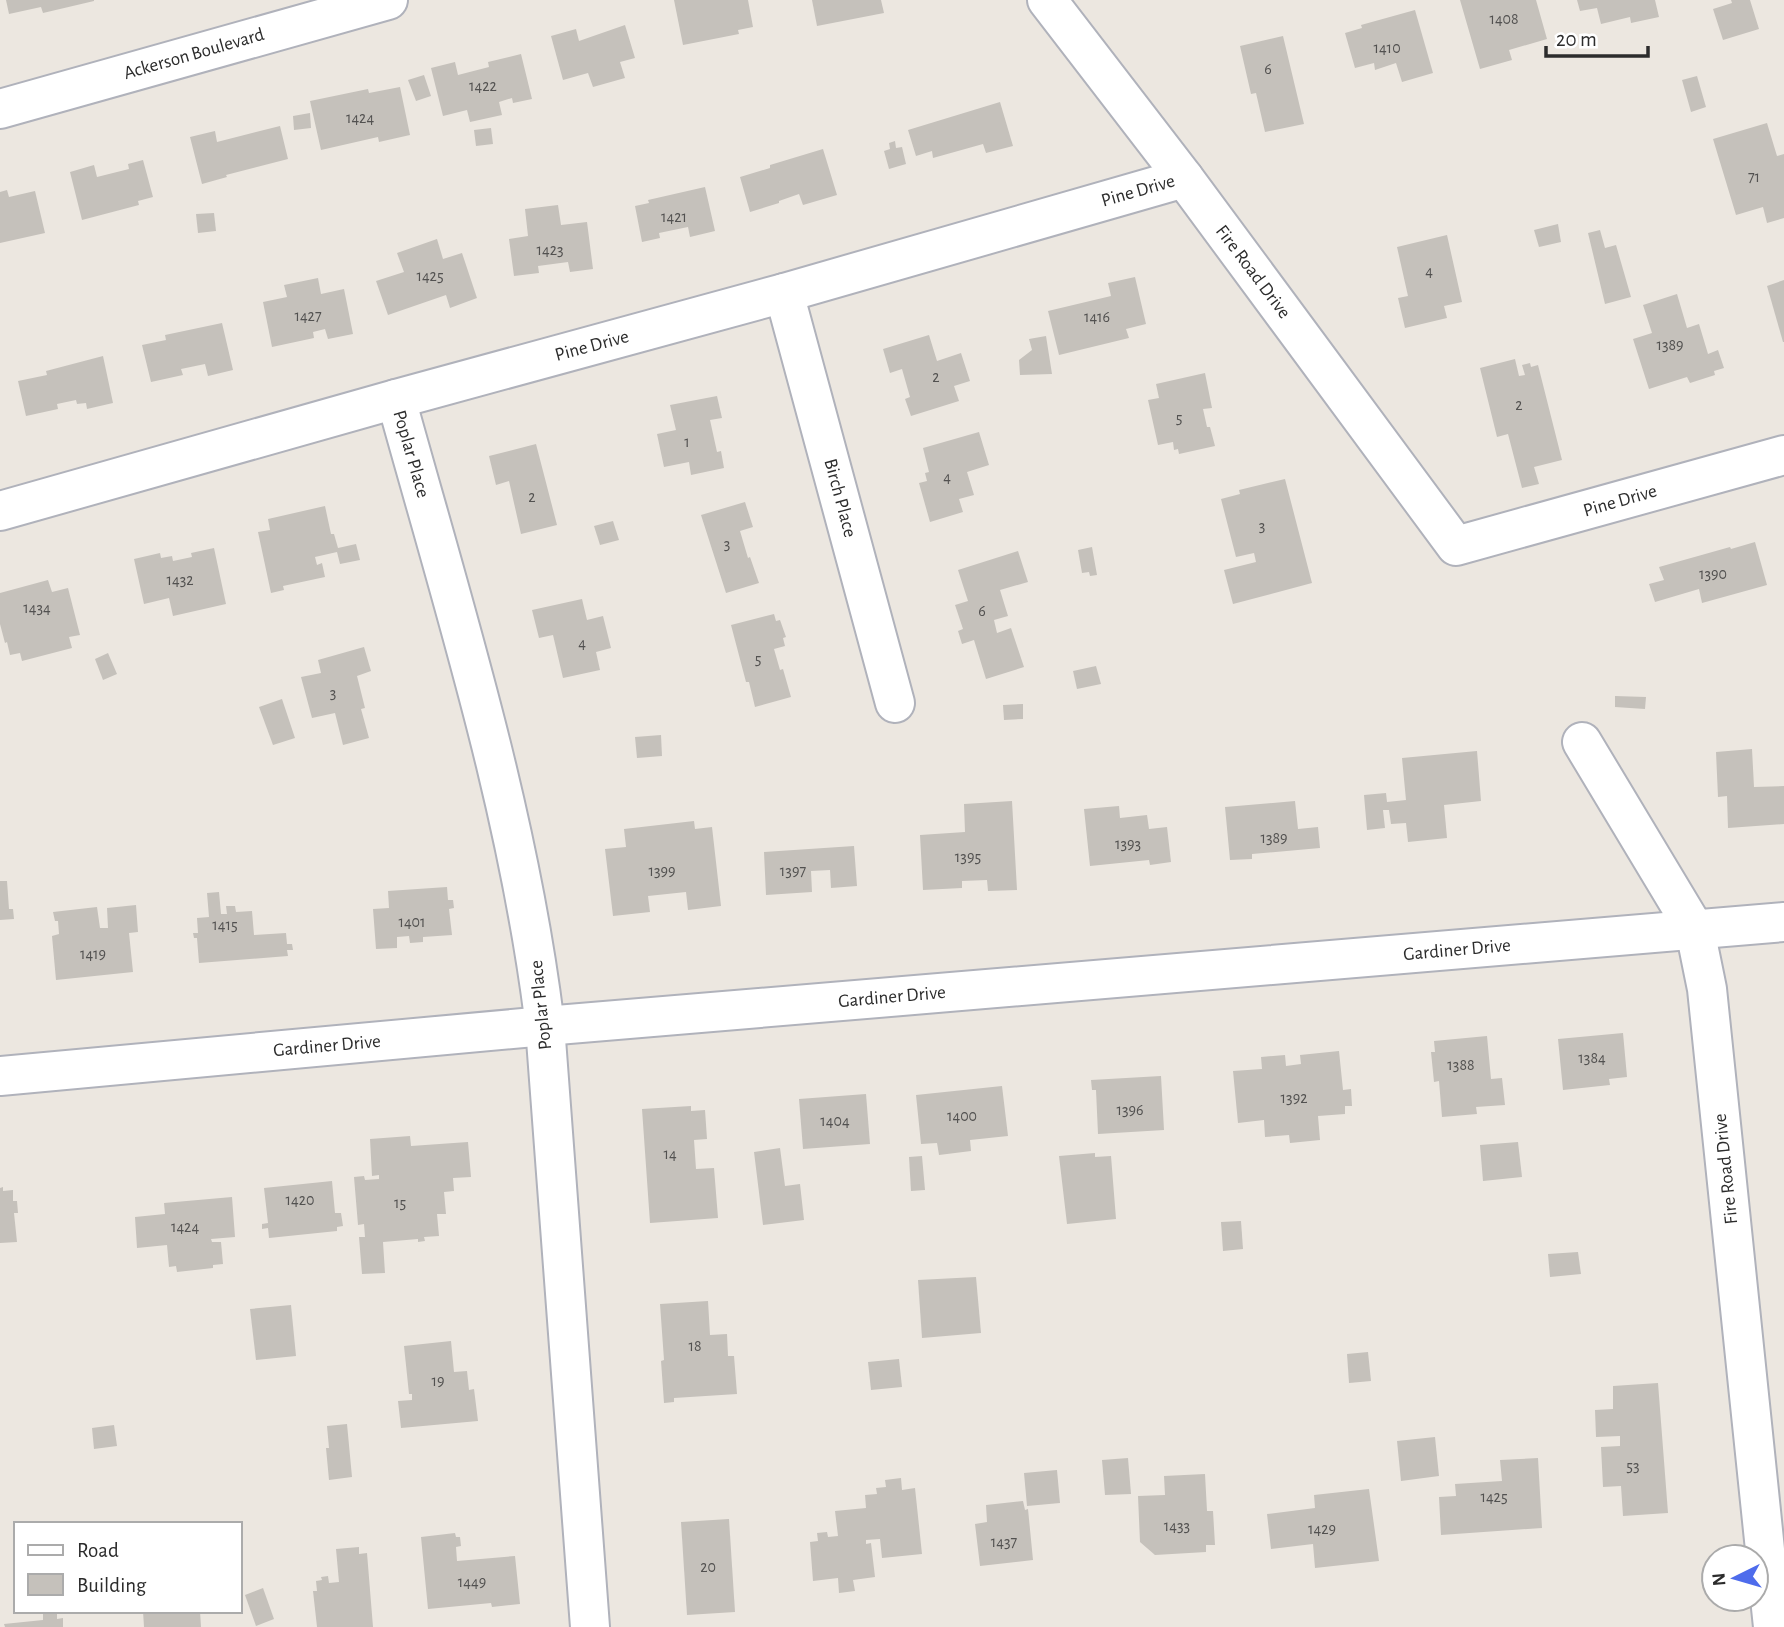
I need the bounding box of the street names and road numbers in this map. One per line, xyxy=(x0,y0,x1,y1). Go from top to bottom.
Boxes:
street label: Ackerson Boulevard xyxy=(122,25,266,83)
street label: Pine Drive xyxy=(1099,171,1177,211)
street label: Fire Road Drive xyxy=(1212,222,1294,322)
street label: Pine Drive xyxy=(553,327,631,365)
street label: Poplar Place xyxy=(389,408,433,500)
street label: Birch Place xyxy=(820,457,860,539)
street label: Pine Drive xyxy=(1581,481,1659,521)
street label: Gardiner Drive xyxy=(1403,936,1511,964)
street label: Poplar Place xyxy=(527,959,555,1051)
street label: Gardiner Drive xyxy=(838,983,946,1011)
street label: Gardiner Drive xyxy=(273,1032,381,1060)
street label: Fire Road Drive xyxy=(1711,1113,1741,1225)

